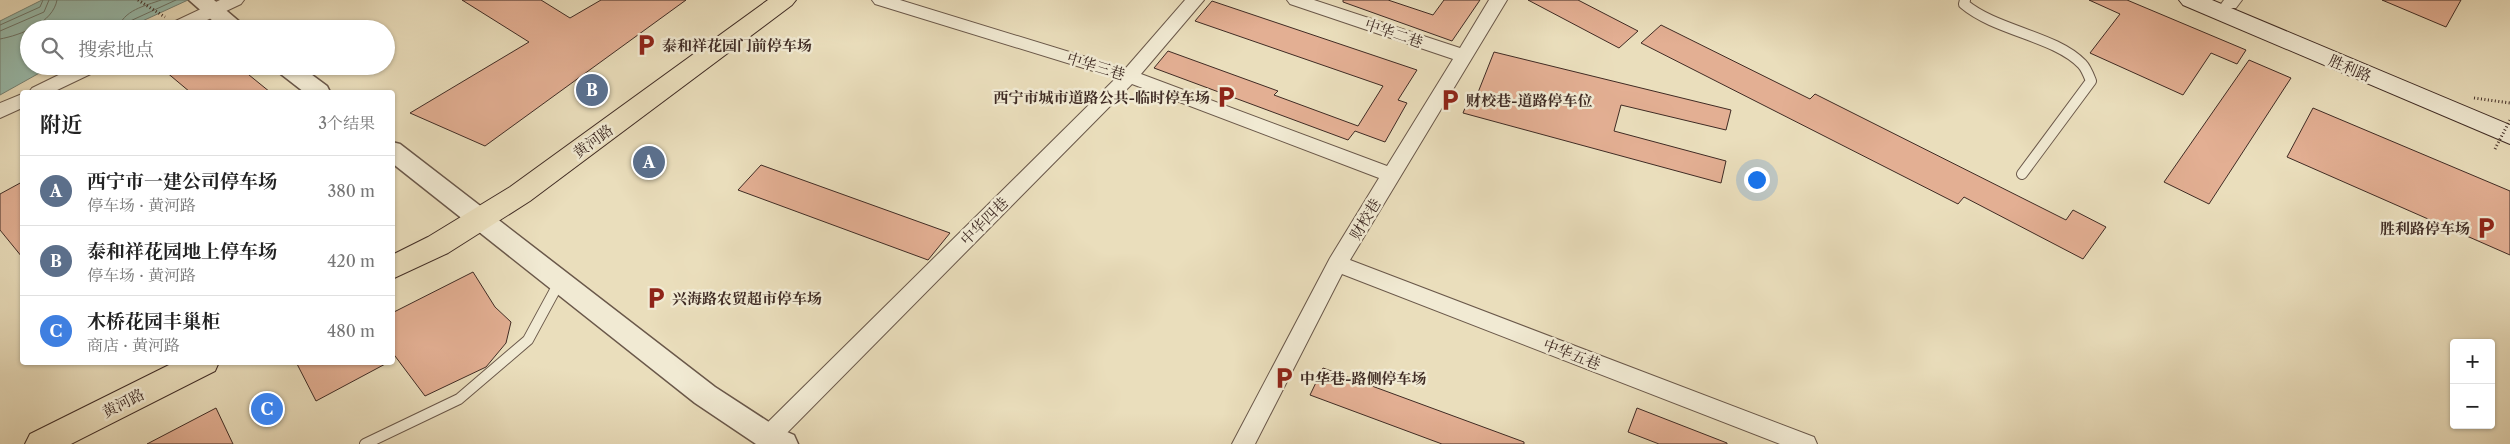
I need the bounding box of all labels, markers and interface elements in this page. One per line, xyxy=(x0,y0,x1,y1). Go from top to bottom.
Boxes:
street label: 中华二巷 xyxy=(1363,14,1425,52)
search box xyxy=(20,20,395,75)
parking icon: 泰和祥花园门前停车场 xyxy=(633,32,659,58)
icon: search xyxy=(38,34,66,62)
place label: 泰和祥花园门前停车场 xyxy=(662,36,812,55)
text: 搜索地点 xyxy=(78,38,154,61)
street label: 中华三巷 xyxy=(1065,48,1127,84)
street label: 胜利路 xyxy=(2326,50,2374,86)
pin: B xyxy=(576,71,608,109)
parking icon: 西宁市城市道路公共-临时停车场 xyxy=(1213,84,1239,110)
parking icon: 财校巷-道路停车位 xyxy=(1437,87,1463,113)
place label: 西宁市城市道路公共-临时停车场 xyxy=(993,88,1210,107)
place label: 财校巷-道路停车位 xyxy=(1466,91,1593,110)
text: 附近 xyxy=(40,112,82,137)
text: 3个结果 xyxy=(318,113,375,133)
street label: 黄河路 xyxy=(569,120,617,162)
pin: A xyxy=(633,143,665,181)
your location xyxy=(1744,167,1770,193)
text: 西宁市一建公司停车场 xyxy=(87,170,277,193)
text: A xyxy=(50,181,62,201)
text: 380 m xyxy=(327,181,375,201)
street label: 中华四巷 xyxy=(956,193,1012,249)
text: 停车场 · 黄河路 xyxy=(87,195,196,215)
street label: 财校巷 xyxy=(1345,195,1385,243)
parking icon: 胜利路停车场 xyxy=(2473,215,2499,241)
place label: 胜利路停车场 xyxy=(2380,219,2470,238)
text: 泰和祥花园地上停车场 xyxy=(87,240,277,263)
text: B xyxy=(50,251,62,271)
text: 420 m xyxy=(327,251,375,271)
text: 停车场 · 黄河路 xyxy=(87,265,196,285)
parking icon: 兴海路农贸超市停车场 xyxy=(643,285,669,311)
place label: 兴海路农贸超市停车场 xyxy=(672,289,822,308)
text: 木桥花园丰巢柜 xyxy=(87,310,220,333)
text: C xyxy=(50,321,62,341)
text: 480 m xyxy=(327,321,375,341)
street label: 中华五巷 xyxy=(1541,334,1603,374)
text: 商店 · 黄河路 xyxy=(87,335,180,355)
map controls xyxy=(2450,339,2495,429)
button: + xyxy=(2450,339,2495,384)
parking icon: 中华巷-路侧停车场 xyxy=(1271,365,1297,391)
place label: 中华巷-路侧停车场 xyxy=(1300,369,1427,388)
street label: 黄河路 xyxy=(99,384,147,422)
button: − xyxy=(2450,384,2495,429)
pin: C xyxy=(251,390,283,428)

